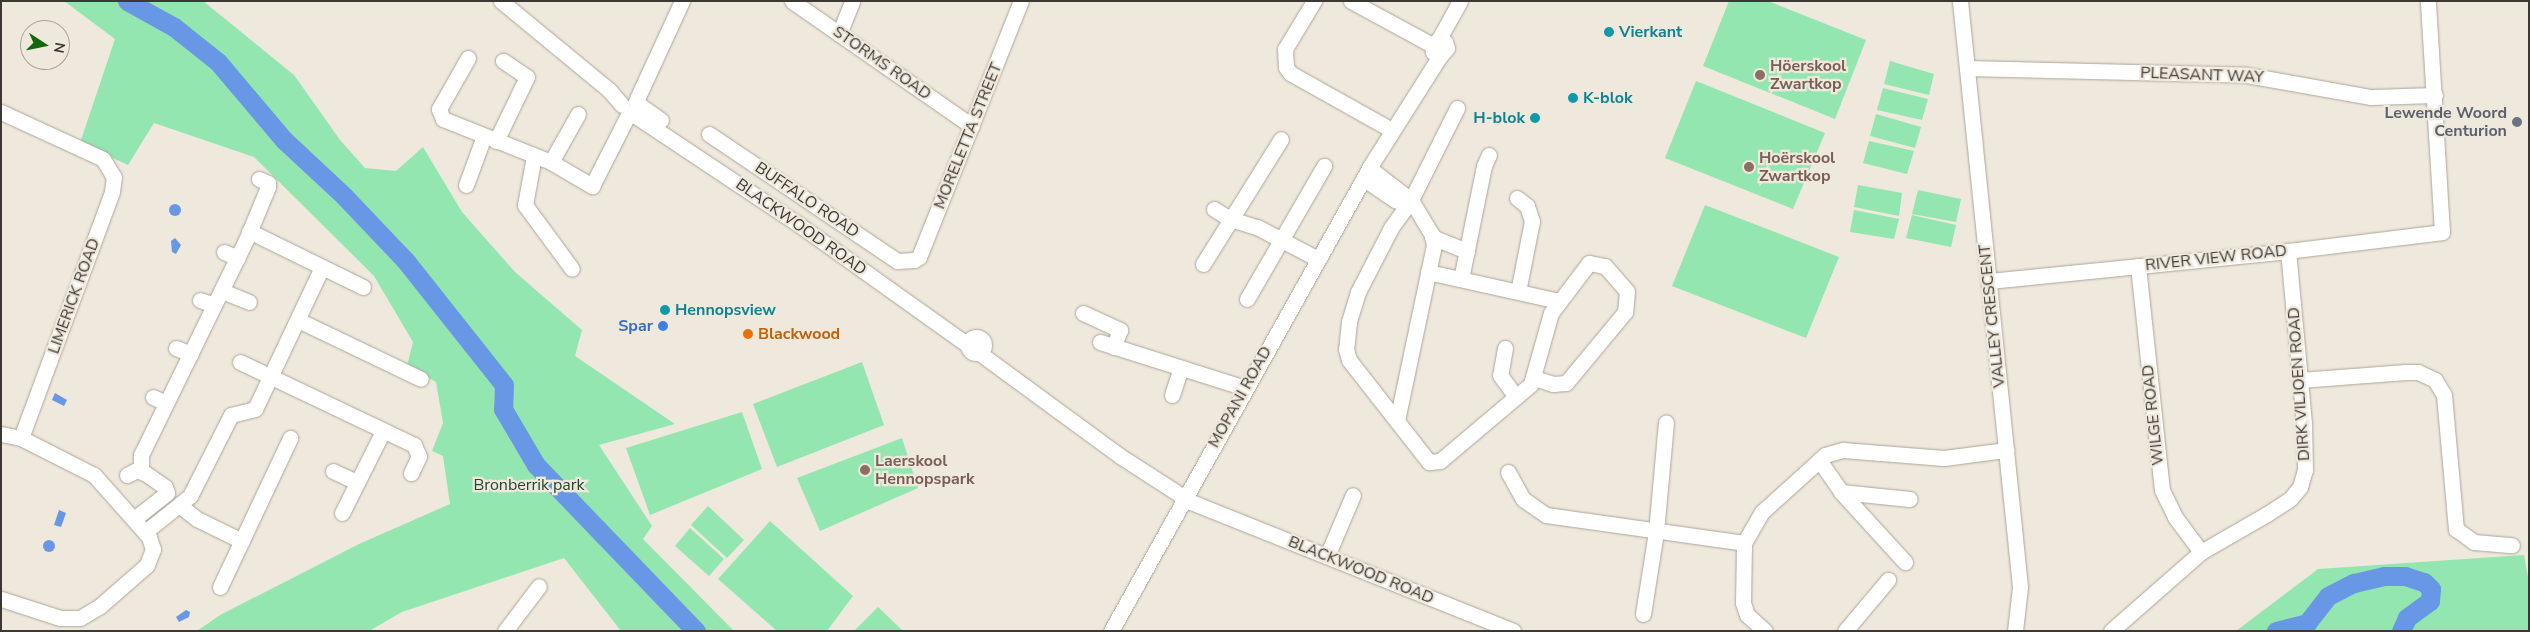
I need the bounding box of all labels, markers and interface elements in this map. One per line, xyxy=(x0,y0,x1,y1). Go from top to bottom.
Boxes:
north arrow xyxy=(20,20,70,70)
street label: STORMS ROAD xyxy=(829,22,935,104)
place label: Vierkant xyxy=(1619,22,1682,42)
marker: Vierkant xyxy=(1603,26,1615,38)
text: N xyxy=(49,41,70,55)
place label: Höerskool Zwartkop xyxy=(1770,56,1846,94)
street label: MORELETTA STREET xyxy=(930,60,1006,212)
street label: PLEASANT WAY xyxy=(2140,63,2264,87)
marker: Höerskool Zwartkop xyxy=(1754,69,1766,81)
place label: K-blok xyxy=(1583,88,1632,108)
marker: K-blok xyxy=(1567,92,1579,104)
place label: Lewende Woord Centurion xyxy=(2384,103,2507,141)
place label: H-blok xyxy=(1473,108,1525,128)
marker: H-blok xyxy=(1529,112,1541,124)
marker: Lewende Woord Centurion xyxy=(2511,116,2523,128)
place label: Hoërskool Zwartkop xyxy=(1759,148,1835,186)
street label: BUFFALO ROAD xyxy=(751,158,863,242)
marker: Hoërskool Zwartkop xyxy=(1743,161,1755,173)
street label: BLACKWOOD ROAD xyxy=(732,175,870,279)
street label: LIMERICK ROAD xyxy=(44,236,104,356)
street label: RIVER VIEW ROAD xyxy=(2144,241,2288,275)
street label: VALLEY CRESCENT xyxy=(1975,243,2009,389)
place label: Hennopsview xyxy=(675,300,776,320)
marker: Hennopsview xyxy=(659,304,671,316)
street label: DIRK VILJOEN ROAD xyxy=(2284,306,2314,462)
place label: Spar xyxy=(618,316,653,336)
marker: Spar xyxy=(657,320,669,332)
place label: Blackwood xyxy=(758,324,840,344)
marker: Blackwood xyxy=(742,328,754,340)
street label: MOPANI ROAD xyxy=(1204,343,1276,451)
street label: WILGE ROAD xyxy=(2138,364,2168,466)
place label: Laerskool Hennopspark xyxy=(875,451,975,489)
marker: Laerskool Hennopspark xyxy=(859,464,871,476)
park label: Bronberrik park xyxy=(473,475,585,495)
street label: BLACKWOOD ROAD xyxy=(1285,532,1437,608)

